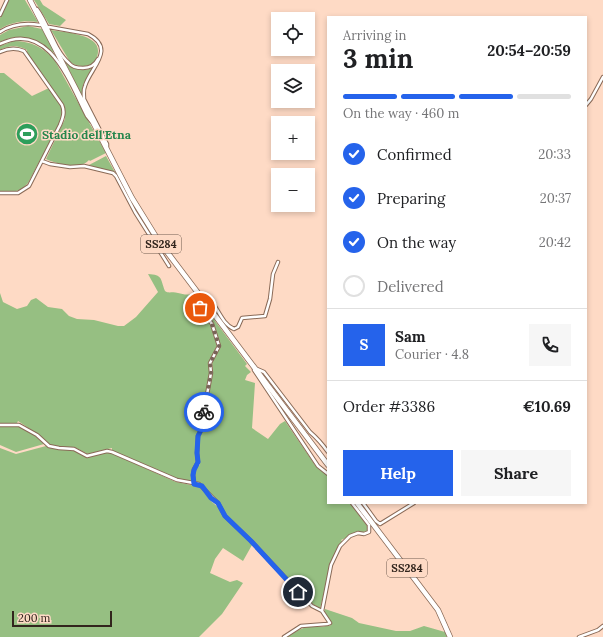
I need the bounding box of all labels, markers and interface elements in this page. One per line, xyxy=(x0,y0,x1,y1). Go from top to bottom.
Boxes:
map controls xyxy=(271,12,315,212)
button: locate xyxy=(271,12,315,56)
text: Arriving in xyxy=(343,27,406,44)
text: 20:54–20:59 xyxy=(487,41,571,60)
text: 3 min xyxy=(343,42,413,75)
button: layers xyxy=(271,64,315,108)
text: On the way · 460 m xyxy=(343,105,459,122)
button: + xyxy=(271,116,315,160)
sports icon: Stadio dell'Etna xyxy=(14,121,40,147)
place label: Stadio dell'Etna xyxy=(42,127,132,142)
icon: check xyxy=(343,143,365,165)
text: Confirmed xyxy=(377,145,452,164)
text: 20:33 xyxy=(538,146,571,163)
button: − xyxy=(271,168,315,212)
icon: check xyxy=(343,187,365,209)
text: Preparing xyxy=(377,189,445,208)
text: 20:37 xyxy=(540,190,571,207)
icon: check xyxy=(343,231,365,253)
text: On the way xyxy=(377,233,456,252)
text: 20:42 xyxy=(539,234,571,251)
road number: SS284 xyxy=(141,235,181,253)
text: Delivered xyxy=(377,277,444,296)
pin xyxy=(183,291,217,325)
icon: bag xyxy=(189,297,211,319)
button: phone xyxy=(529,324,571,366)
text: Sam xyxy=(395,327,426,346)
text: S xyxy=(360,335,368,354)
text: Courier · 4.8 xyxy=(395,346,469,363)
courier xyxy=(184,392,224,432)
text: Order #3386 xyxy=(343,397,435,416)
text: €10.69 xyxy=(523,397,571,416)
icon: bike xyxy=(193,401,215,423)
button: Help xyxy=(343,450,453,496)
button: Share xyxy=(461,450,571,496)
road number: SS284 xyxy=(387,559,427,577)
pin xyxy=(281,575,315,609)
icon: home xyxy=(287,581,309,603)
scale bar xyxy=(12,609,112,628)
text: 200 m xyxy=(18,611,50,625)

